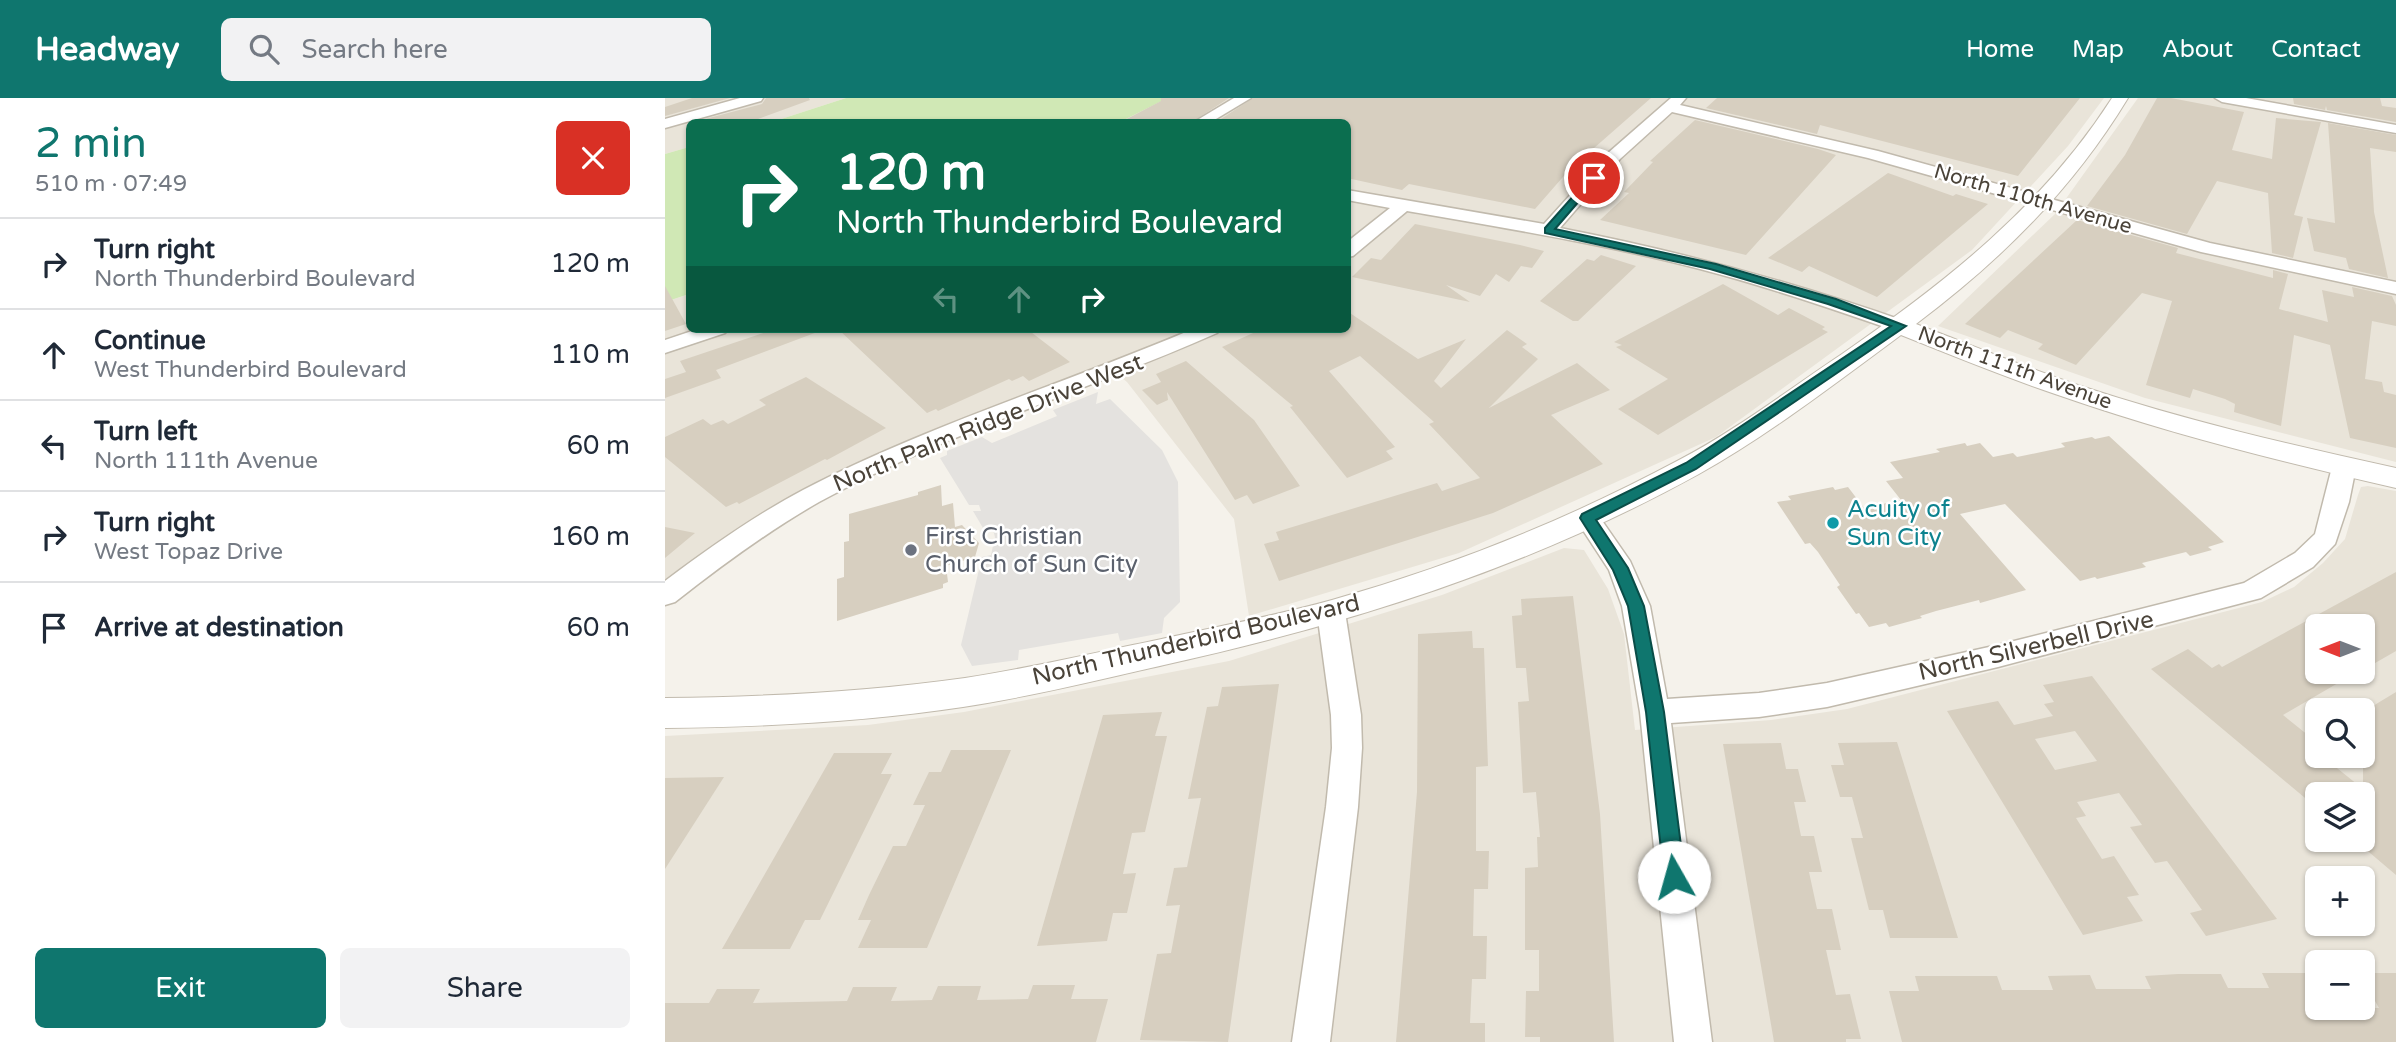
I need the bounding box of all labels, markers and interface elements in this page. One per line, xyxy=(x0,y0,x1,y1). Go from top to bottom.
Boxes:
search box xyxy=(221,18,711,81)
text: Headway xyxy=(35,30,179,69)
icon: search xyxy=(245,30,283,68)
text: Search here xyxy=(301,34,448,65)
text: Home xyxy=(1966,35,2034,64)
text: Map xyxy=(2072,35,2124,64)
text: About xyxy=(2162,35,2233,64)
text: Contact xyxy=(2271,35,2361,64)
text: 2 min xyxy=(35,118,147,169)
button: close xyxy=(556,121,630,195)
text: 120 m xyxy=(836,144,986,203)
icon: right xyxy=(721,147,812,238)
pin xyxy=(1564,148,1624,208)
icon: arrive xyxy=(1575,159,1613,197)
street label: North 110th Avenue xyxy=(1931,159,2135,239)
text: 510 m · 07:49 xyxy=(35,170,187,198)
text: North Thunderbird Boulevard xyxy=(836,204,1283,242)
text: Turn right xyxy=(94,234,215,265)
icon: right xyxy=(35,245,73,283)
text: 120 m xyxy=(550,248,630,279)
text: North Thunderbird Boulevard xyxy=(94,265,415,293)
icon: left xyxy=(927,280,965,318)
icon: ahead xyxy=(1000,280,1038,318)
icon: right xyxy=(1073,280,1111,318)
street label: North 111th Avenue xyxy=(1915,321,2116,415)
text: Continue xyxy=(94,325,206,356)
icon: ahead xyxy=(35,336,73,374)
text: 110 m xyxy=(550,339,630,370)
street label: North Palm Ridge Drive West xyxy=(829,347,1147,499)
text: West Thunderbird Boulevard xyxy=(94,356,407,384)
text: Turn left xyxy=(94,416,197,447)
icon: left xyxy=(35,427,73,465)
text: 60 m xyxy=(567,430,630,461)
text: North 111th Avenue xyxy=(94,447,318,475)
place label: Acuity of Sun City xyxy=(1847,495,1951,552)
text: Turn right xyxy=(94,507,215,538)
marker: Acuity of Sun City xyxy=(1825,515,1841,531)
icon: right xyxy=(35,518,73,556)
text: 160 m xyxy=(550,521,630,552)
place label: First Christian Church of Sun City xyxy=(925,522,1138,579)
text: West Topaz Drive xyxy=(94,538,283,566)
marker: First Christian Church of Sun City xyxy=(903,542,919,558)
street label: North Thunderbird Boulevard xyxy=(1029,588,1363,692)
street label: North Silverbell Drive xyxy=(1916,605,2156,687)
icon: arrive xyxy=(35,609,73,647)
text: Arrive at destination xyxy=(94,612,344,643)
text: 60 m xyxy=(567,612,630,643)
north arrow xyxy=(2305,614,2375,684)
map controls xyxy=(2305,614,2375,1020)
button: search xyxy=(2305,698,2375,768)
button: layers xyxy=(2305,782,2375,852)
position arrow xyxy=(1637,840,1711,914)
button: + xyxy=(2305,866,2375,936)
button: Exit xyxy=(35,948,326,1028)
button: Share xyxy=(340,948,630,1028)
button: − xyxy=(2305,950,2375,1020)

